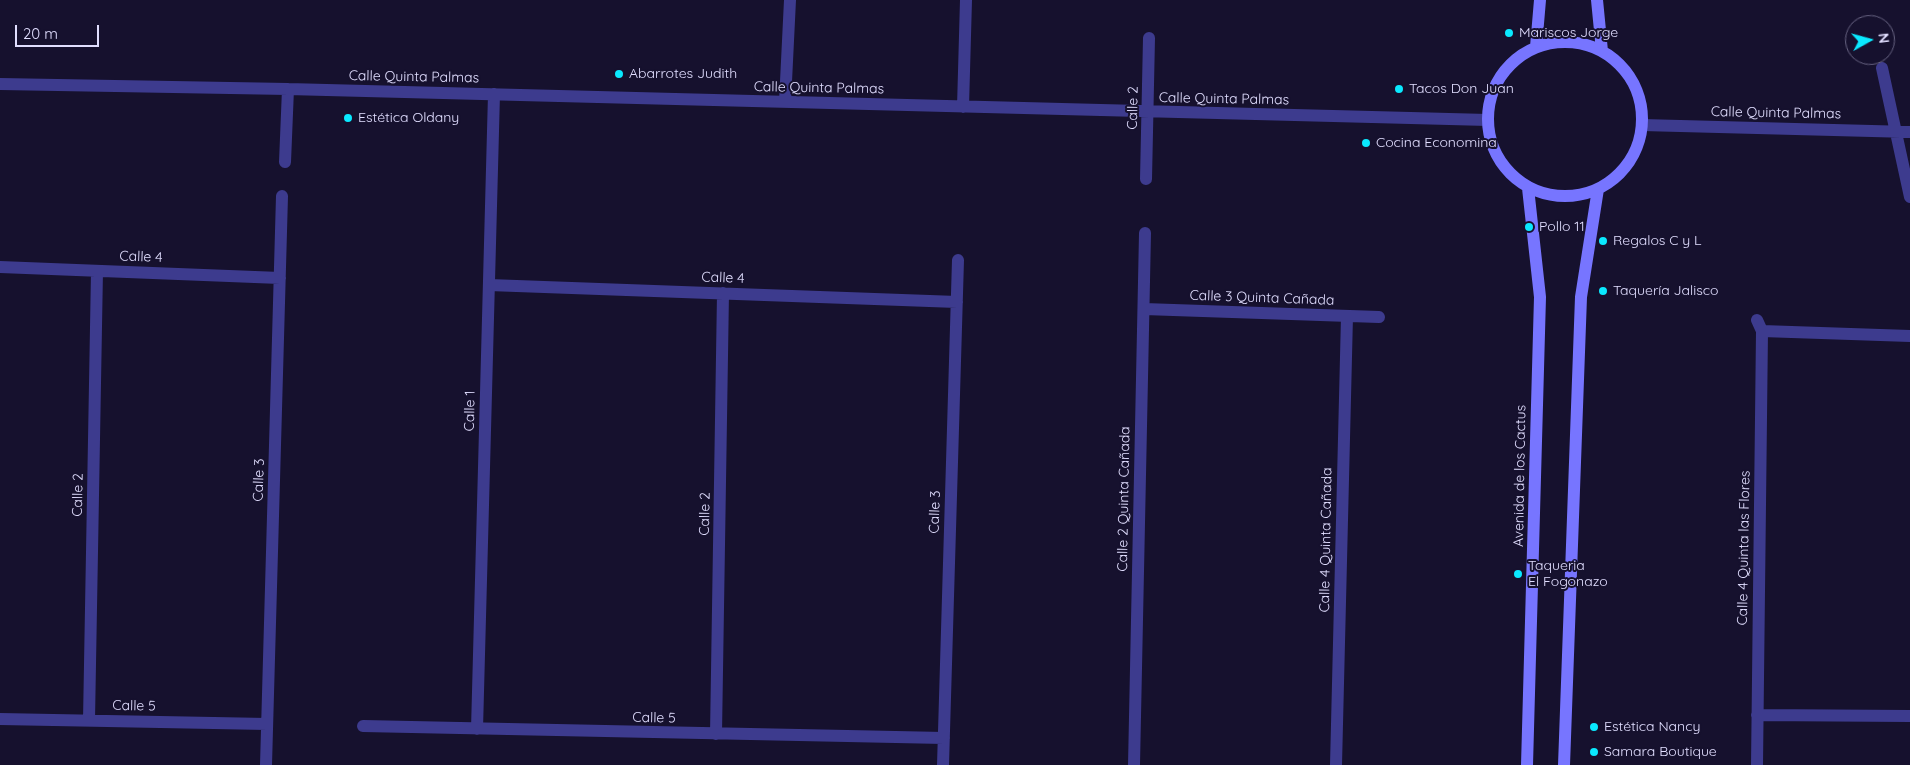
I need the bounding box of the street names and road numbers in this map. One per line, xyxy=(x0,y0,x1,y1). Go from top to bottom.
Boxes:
street label: Calle Quinta Palmas xyxy=(349,67,479,87)
street label: Calle Quinta Palmas xyxy=(754,78,884,98)
street label: Calle 2 xyxy=(1124,86,1142,130)
street label: Calle Quinta Palmas xyxy=(1159,89,1289,109)
street label: Calle Quinta Palmas xyxy=(1711,103,1841,123)
street label: Calle 4 xyxy=(119,248,163,266)
street label: Calle 4 xyxy=(701,269,745,287)
street label: Calle 3 Quinta Cañada xyxy=(1189,287,1335,309)
street label: Calle 1 xyxy=(461,390,479,432)
street label: Avenida de los Cactus xyxy=(1510,405,1530,547)
street label: Calle 2 Quinta Cañada xyxy=(1114,426,1134,572)
street label: Calle 3 xyxy=(250,458,268,502)
street label: Calle 4 Quinta Cañada xyxy=(1316,467,1336,613)
street label: Calle 4 Quinta las Flores xyxy=(1734,470,1754,626)
street label: Calle 2 xyxy=(69,473,87,517)
street label: Calle 3 xyxy=(926,490,944,534)
street label: Calle 2 xyxy=(696,492,714,536)
street label: Calle 5 xyxy=(112,697,156,715)
street label: Calle 5 xyxy=(632,709,676,727)

